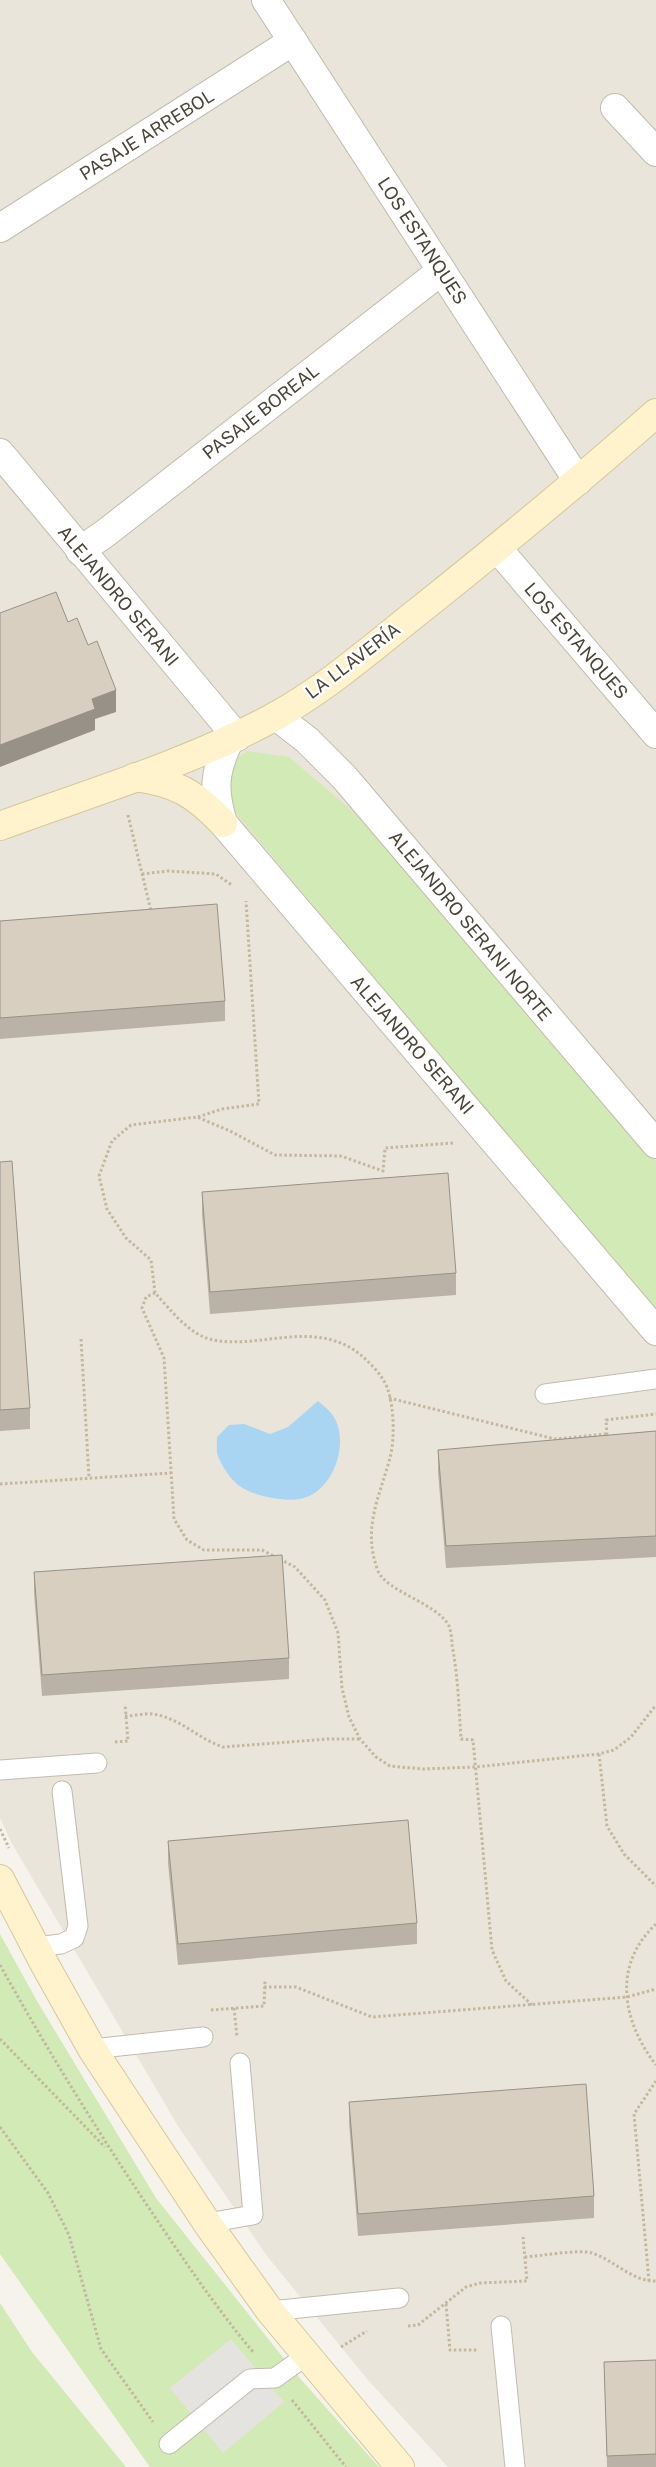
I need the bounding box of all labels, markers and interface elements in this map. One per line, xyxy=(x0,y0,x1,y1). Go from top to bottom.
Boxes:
street label: PASAJE ARREBOL xyxy=(76,85,218,184)
street label: LOS ESTANQUES xyxy=(374,173,471,308)
street label: PASAJE BOREAL xyxy=(198,360,323,464)
street label: ALEJANDRO SERANI xyxy=(54,521,183,670)
street label: LOS ESTANQUES xyxy=(520,578,633,703)
street label: LA LLAVERÍA xyxy=(301,617,404,703)
street label: ALEJANDRO SERANI NORTE xyxy=(385,826,556,1025)
street label: ALEJANDRO SERANI xyxy=(347,971,478,1118)

